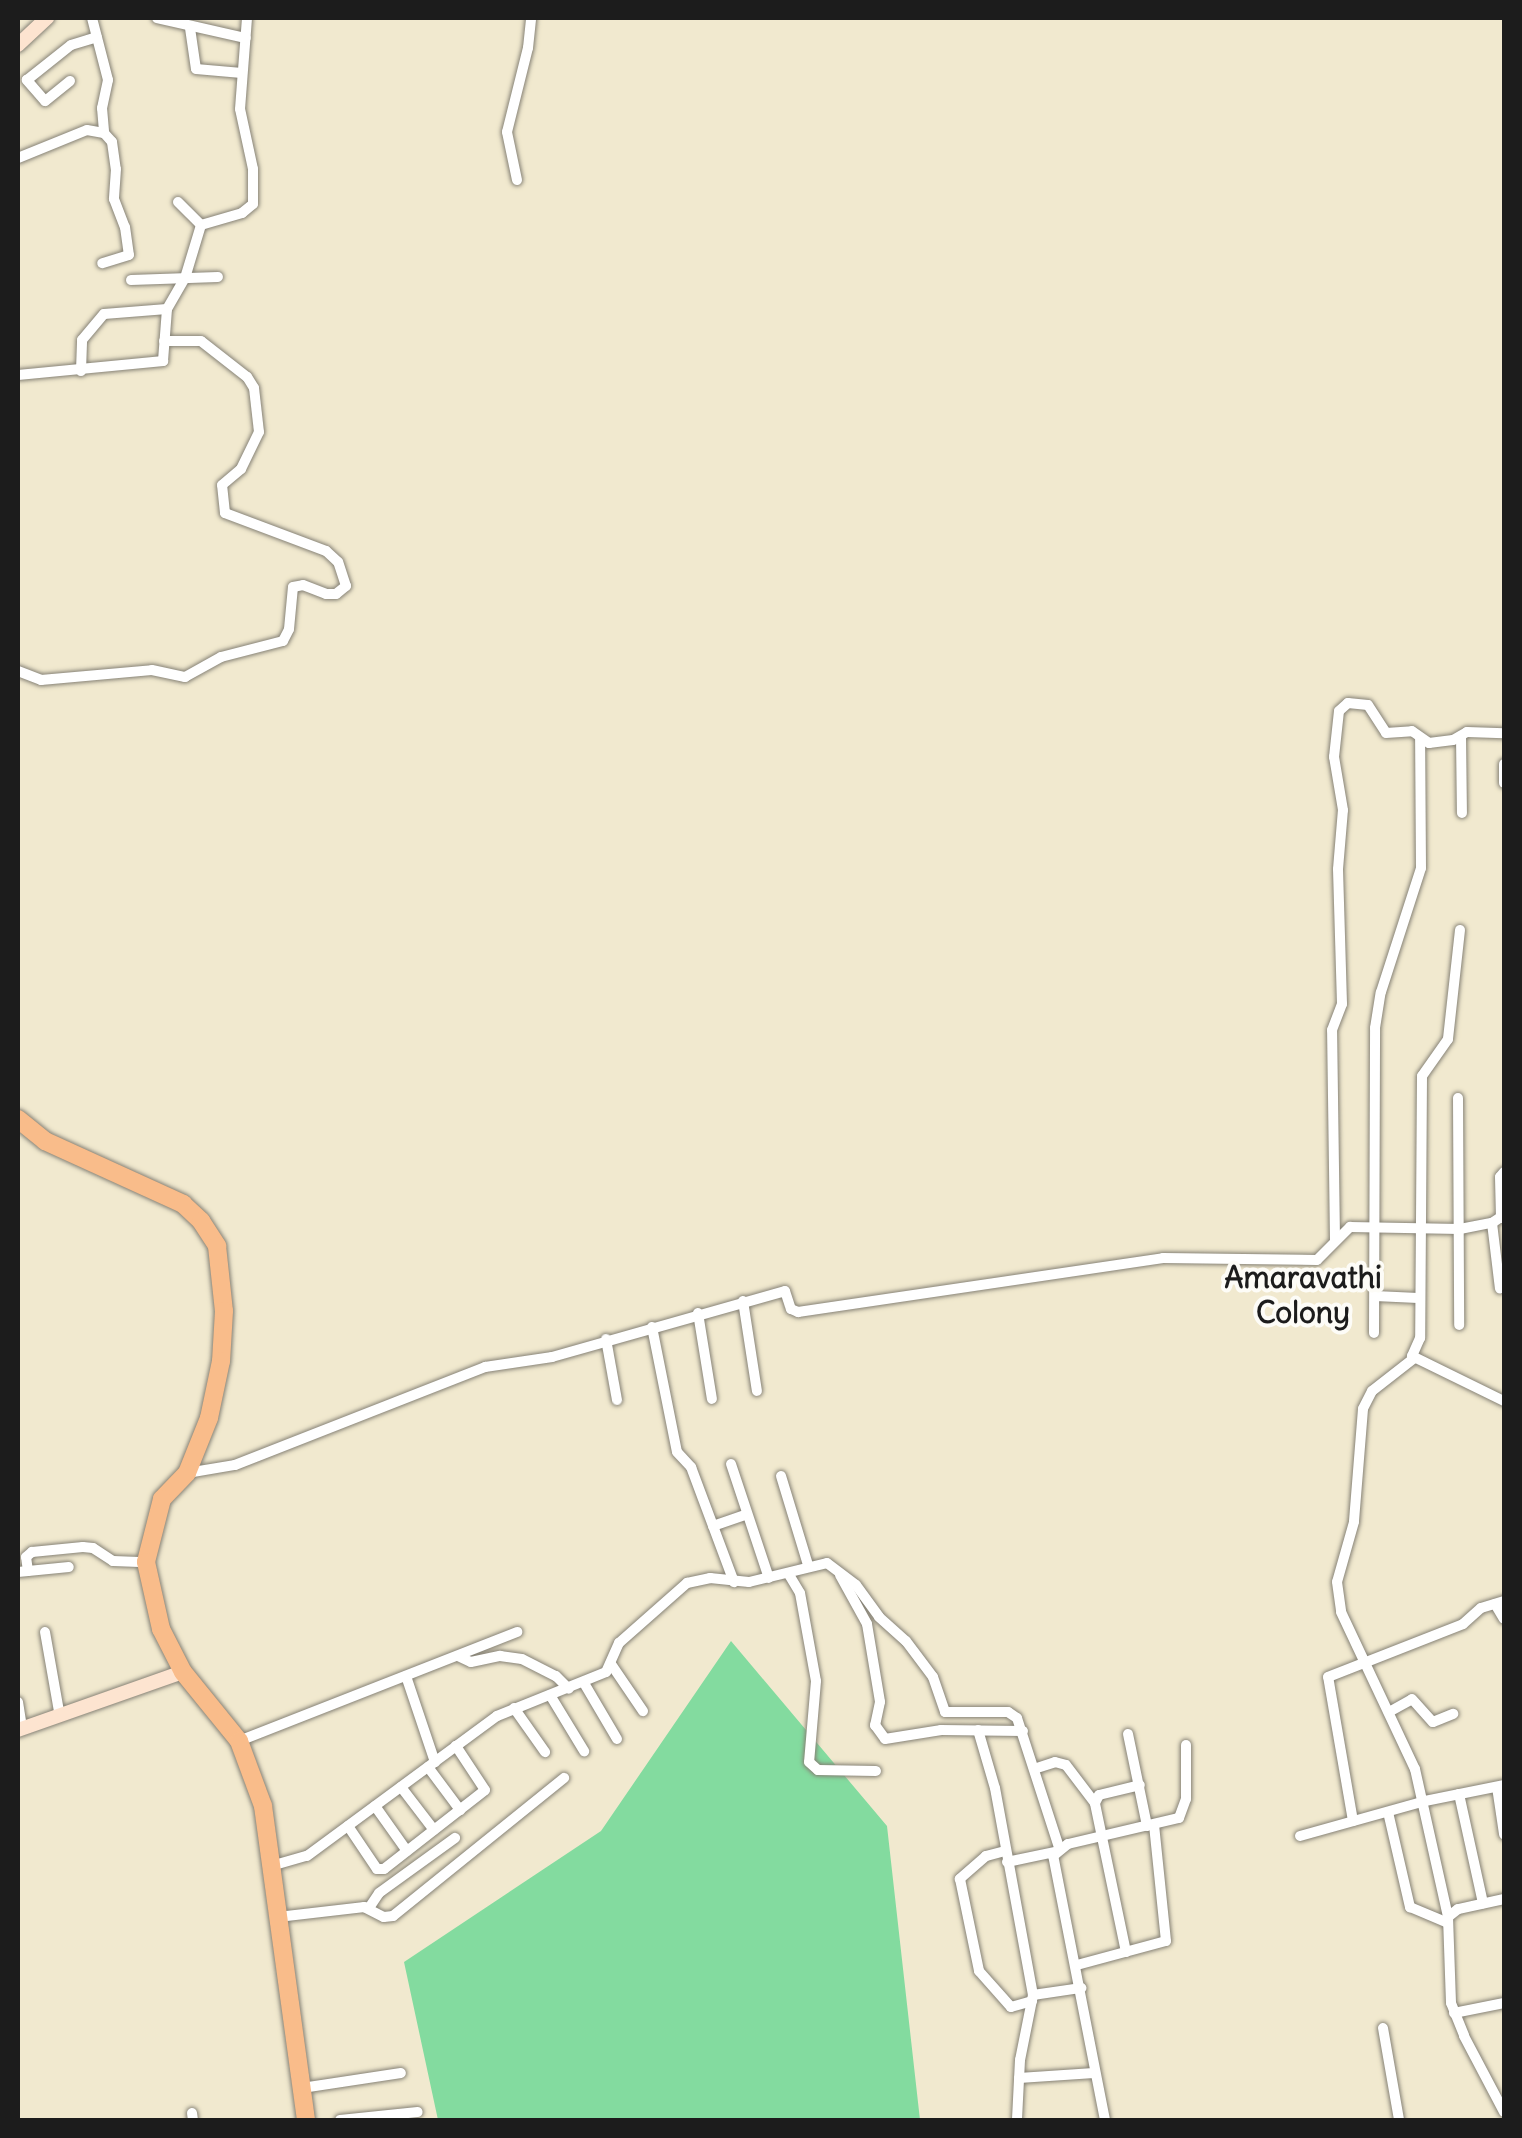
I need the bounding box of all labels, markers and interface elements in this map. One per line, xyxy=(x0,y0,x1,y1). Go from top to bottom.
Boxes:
district label: Amaravathi Colony xyxy=(1224,1259,1382,1330)

